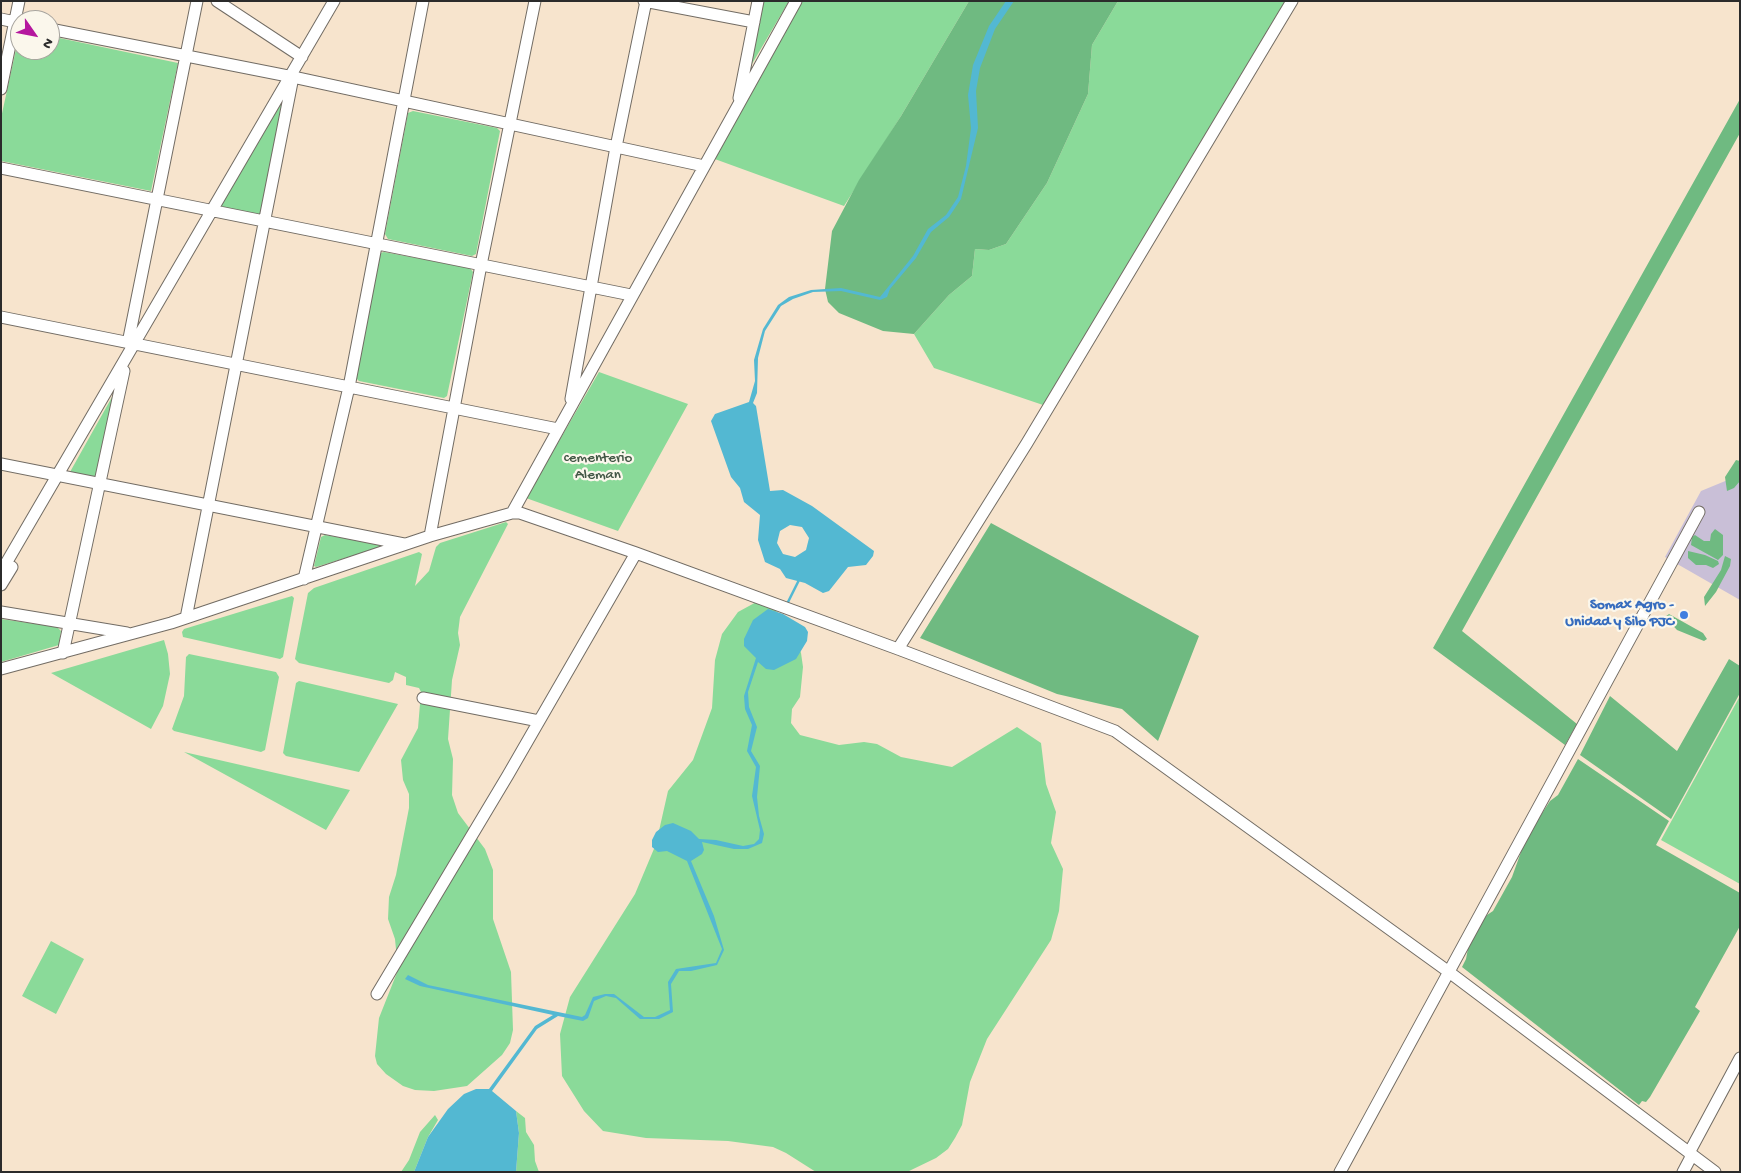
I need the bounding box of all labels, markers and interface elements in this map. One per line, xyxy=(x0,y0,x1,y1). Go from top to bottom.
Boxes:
north arrow xyxy=(10,10,60,60)
text: N xyxy=(38,34,57,51)
park label: cementerio Aleman xyxy=(564,450,632,485)
place label: Somax Agro - Unidad y Silo PJC xyxy=(1565,597,1674,632)
marker: Somax Agro - Unidad y Silo PJC xyxy=(1678,609,1690,621)

